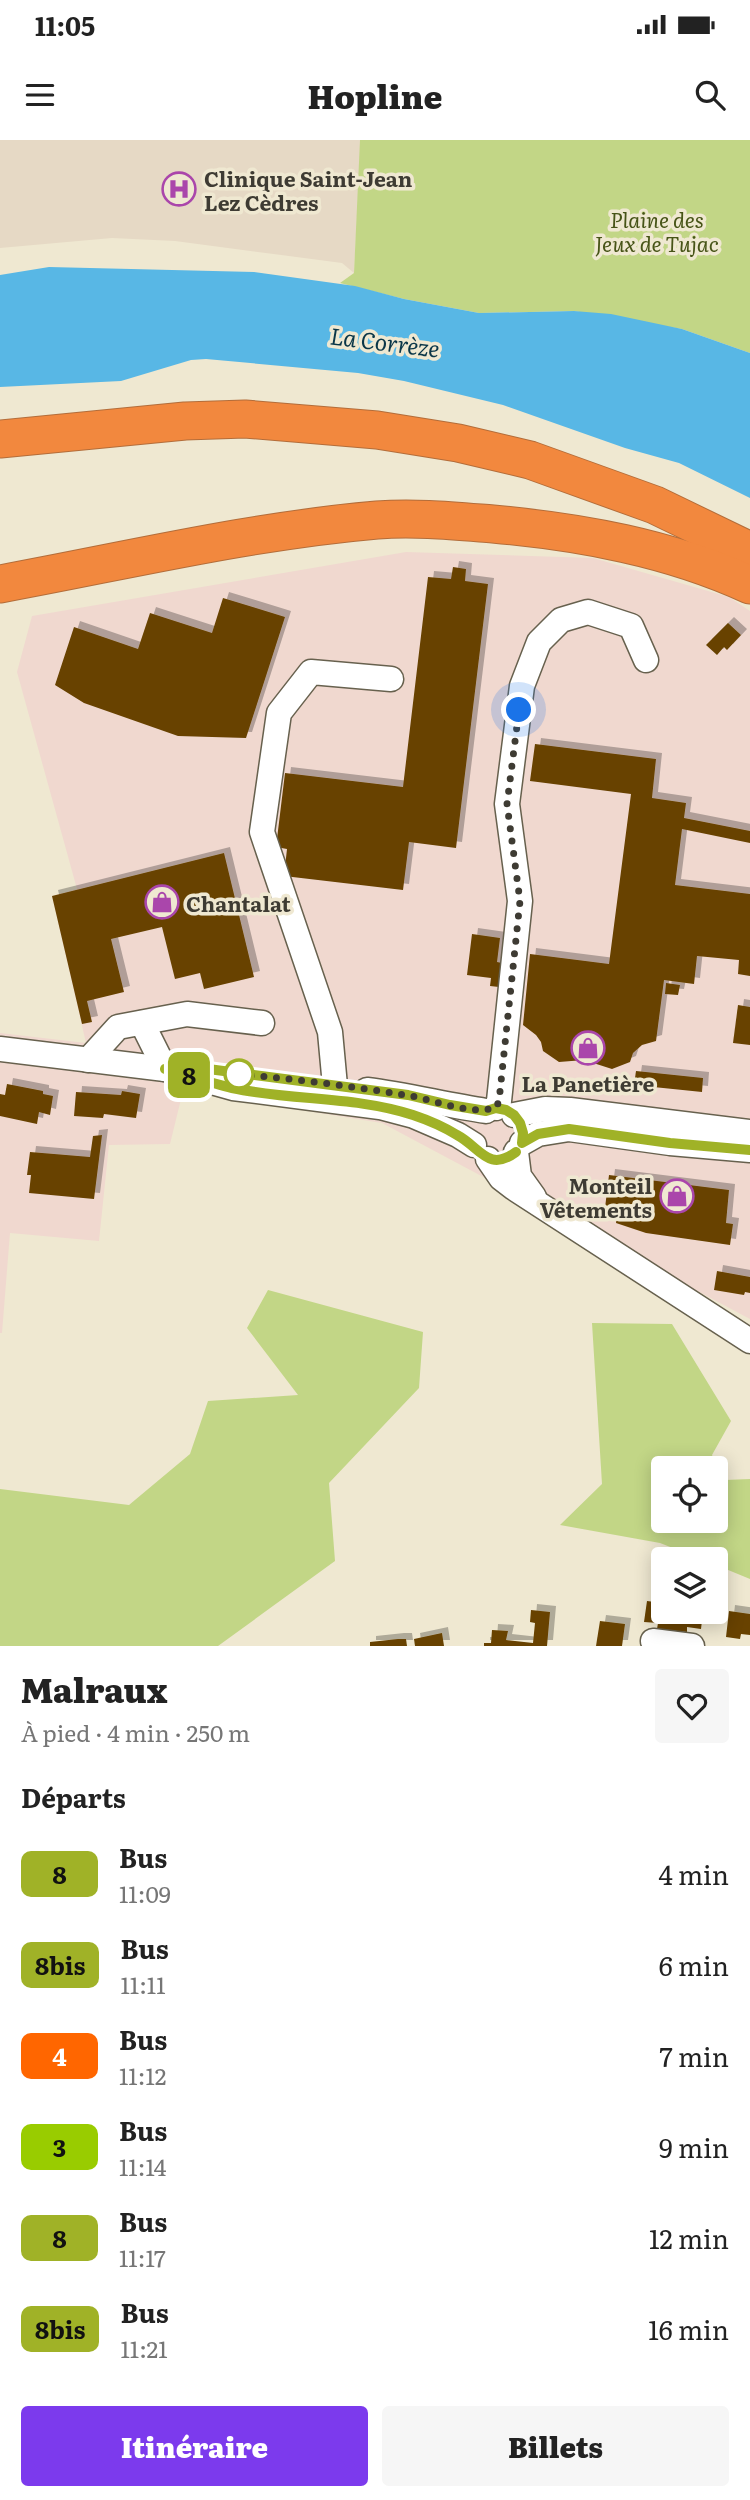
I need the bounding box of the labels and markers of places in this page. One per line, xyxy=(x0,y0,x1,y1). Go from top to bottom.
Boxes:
place label: Clinique Saint-Jean Lez Cèdres xyxy=(204,162,413,217)
hospital icon: Clinique Saint-Jean Lez Cèdres xyxy=(160,170,198,208)
shop icon: Chantalat xyxy=(143,883,181,921)
place label: Chantalat xyxy=(186,887,292,918)
shop icon: La Panetière xyxy=(569,1029,607,1067)
unlabelled marker xyxy=(224,1059,254,1089)
place label: La Panetière xyxy=(521,1067,655,1098)
place label: Monteil Vêtements xyxy=(540,1169,652,1224)
shop icon: Monteil Vêtements xyxy=(658,1177,696,1215)

